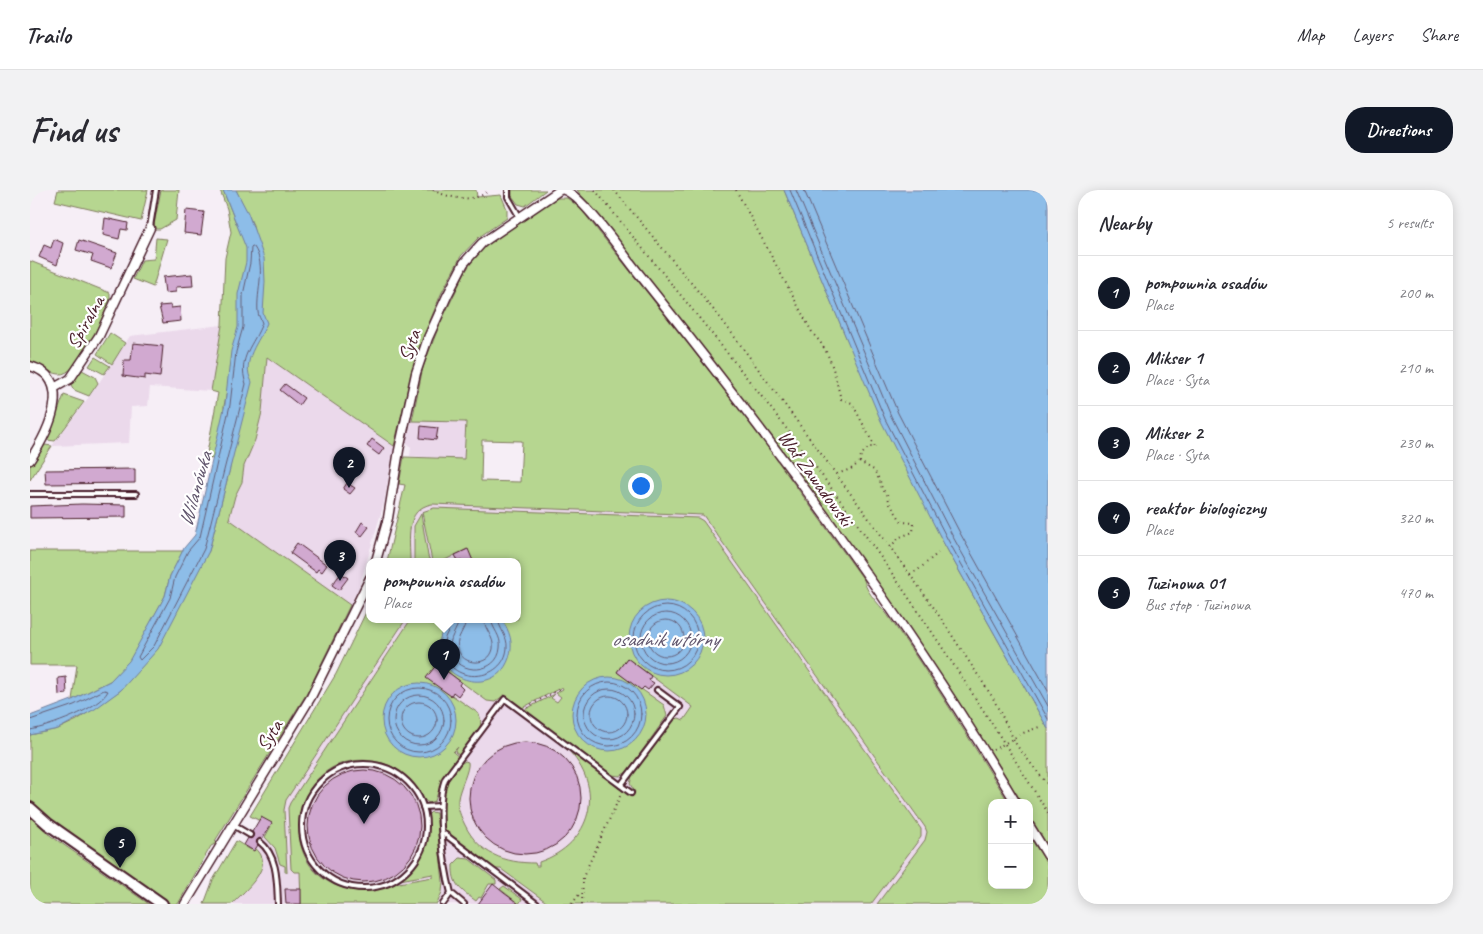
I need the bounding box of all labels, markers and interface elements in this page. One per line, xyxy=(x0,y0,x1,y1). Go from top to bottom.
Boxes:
text: Trailo xyxy=(25,20,71,50)
text: Map xyxy=(1297,24,1325,46)
text: Layers xyxy=(1353,24,1392,46)
text: Share xyxy=(1420,24,1458,46)
button: Directions xyxy=(1345,107,1453,153)
text: Find us xyxy=(30,108,117,153)
text: Nearby xyxy=(1098,210,1151,236)
text: 5 results xyxy=(1386,213,1433,233)
text: pompownia osadów xyxy=(1145,271,1266,295)
text: 1 xyxy=(1110,283,1118,303)
text: 200 m xyxy=(1399,283,1433,303)
street label: Spiralna xyxy=(61,290,111,353)
text: Place xyxy=(1145,295,1173,315)
street label: Syta xyxy=(392,325,427,364)
text: Mikser 1 xyxy=(1145,346,1203,370)
text: 2 xyxy=(1110,358,1118,378)
text: 210 m xyxy=(1399,358,1433,378)
text: Place · Syta xyxy=(1145,370,1209,390)
text: Mikser 2 xyxy=(1145,421,1203,445)
street label: Wał Zawadowski xyxy=(772,425,860,533)
text: 3 xyxy=(1110,433,1118,453)
text: 230 m xyxy=(1399,433,1433,453)
text: Place · Syta xyxy=(1145,445,1209,465)
water label: Wilanówka xyxy=(172,447,219,529)
pin: 2 xyxy=(333,447,365,488)
your location xyxy=(628,473,654,499)
text: reaktor biologiczny xyxy=(1145,496,1266,520)
text: 4 xyxy=(1110,508,1118,528)
text: 320 m xyxy=(1399,508,1433,528)
text: Place xyxy=(1145,520,1173,540)
pin: 3 xyxy=(324,540,356,581)
popup xyxy=(366,558,521,623)
text: pompownia osadów xyxy=(383,569,504,593)
text: Tuzinowa 01 xyxy=(1145,571,1225,595)
text: 5 xyxy=(1111,583,1117,603)
text: 470 m xyxy=(1399,583,1433,603)
text: Place xyxy=(383,593,411,613)
text: Bus stop · Tuzinowa xyxy=(1145,595,1250,615)
water label: osadnik wtórny xyxy=(612,626,722,652)
pin: 1 xyxy=(428,639,460,680)
street label: Syta xyxy=(251,714,289,755)
pin: 4 xyxy=(348,783,380,824)
map controls xyxy=(988,799,1033,889)
button: + xyxy=(988,799,1033,844)
pin: 5 xyxy=(104,827,136,868)
button: − xyxy=(988,844,1033,889)

